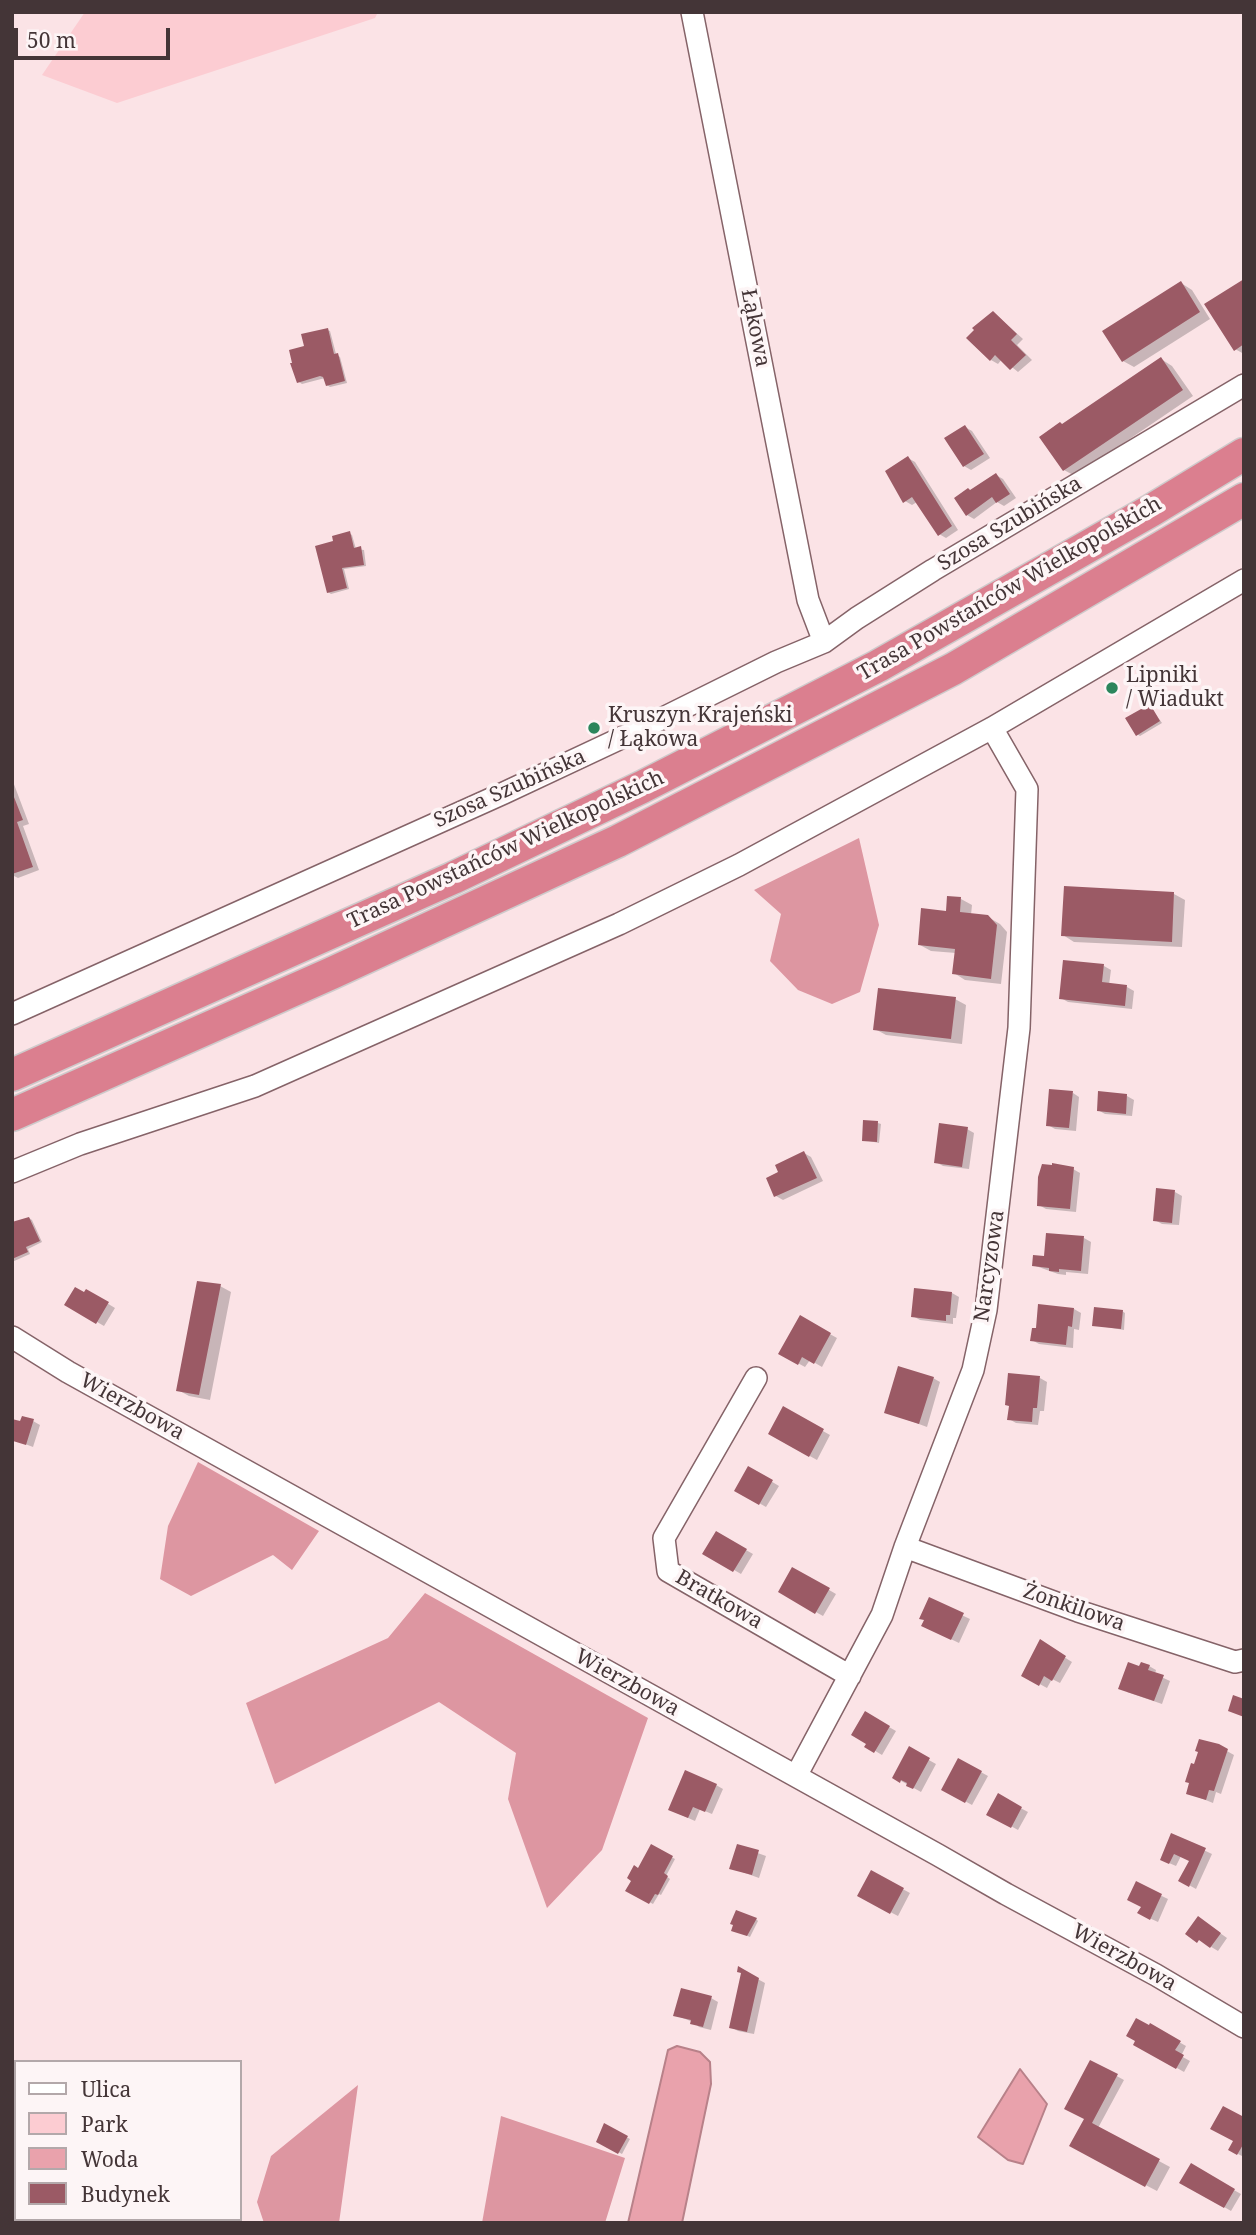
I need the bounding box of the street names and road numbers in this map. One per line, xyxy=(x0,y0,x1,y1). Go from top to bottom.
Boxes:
street label: Łąkowa xyxy=(735,287,775,369)
street label: Szosa Szubińska xyxy=(934,471,1086,577)
street label: Trasa Powstańców Wielkopolskich xyxy=(854,492,1166,686)
street label: Szosa Szubińska xyxy=(430,744,590,834)
street label: Trasa Powstańców Wielkopolskich xyxy=(344,765,668,935)
street label: Narcyzowa xyxy=(970,1208,1010,1324)
street label: Wierzbowa xyxy=(75,1368,189,1446)
street label: Bratkowa xyxy=(671,1565,767,1635)
street label: Żonkilowa xyxy=(1020,1579,1128,1637)
street label: Wierzbowa xyxy=(570,1644,684,1722)
street label: Wierzbowa xyxy=(1067,1919,1181,1997)

